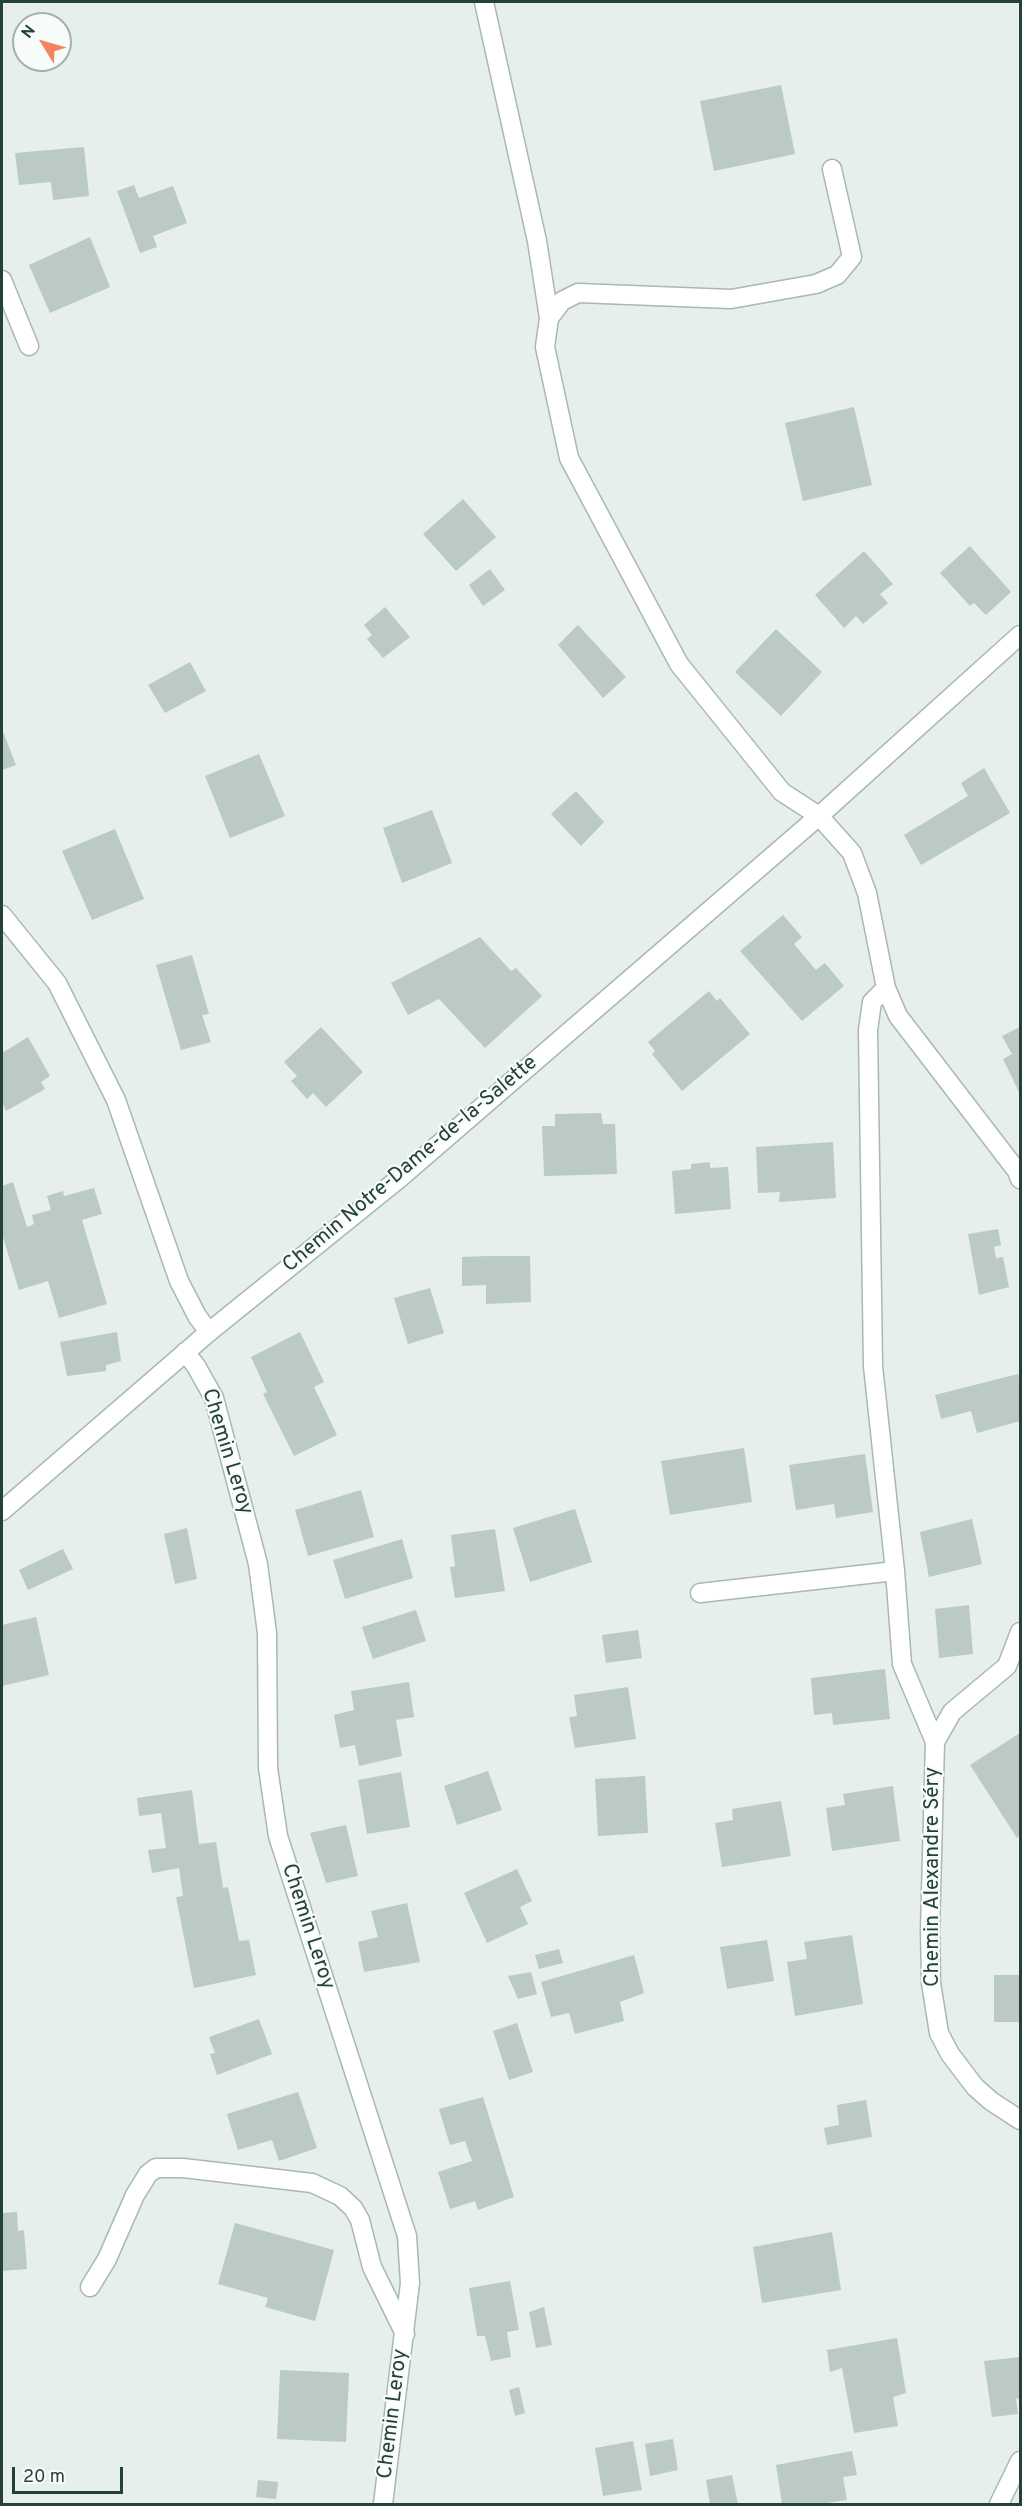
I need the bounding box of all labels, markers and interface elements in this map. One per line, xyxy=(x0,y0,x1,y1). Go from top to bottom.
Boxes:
north arrow xyxy=(12,12,72,72)
text: N xyxy=(18,22,41,43)
street label: Chemin Notre-Dame-de-la-Salette xyxy=(279,1051,543,1279)
street label: Chemin Leroy xyxy=(195,1386,257,1518)
street label: Chemin Alexandre Séry xyxy=(921,1767,947,1987)
street label: Chemin Leroy xyxy=(275,1861,339,1993)
street label: Chemin Leroy xyxy=(374,2348,414,2480)
scale bar xyxy=(15,2455,126,2493)
text: 20 m xyxy=(23,2466,65,2489)

